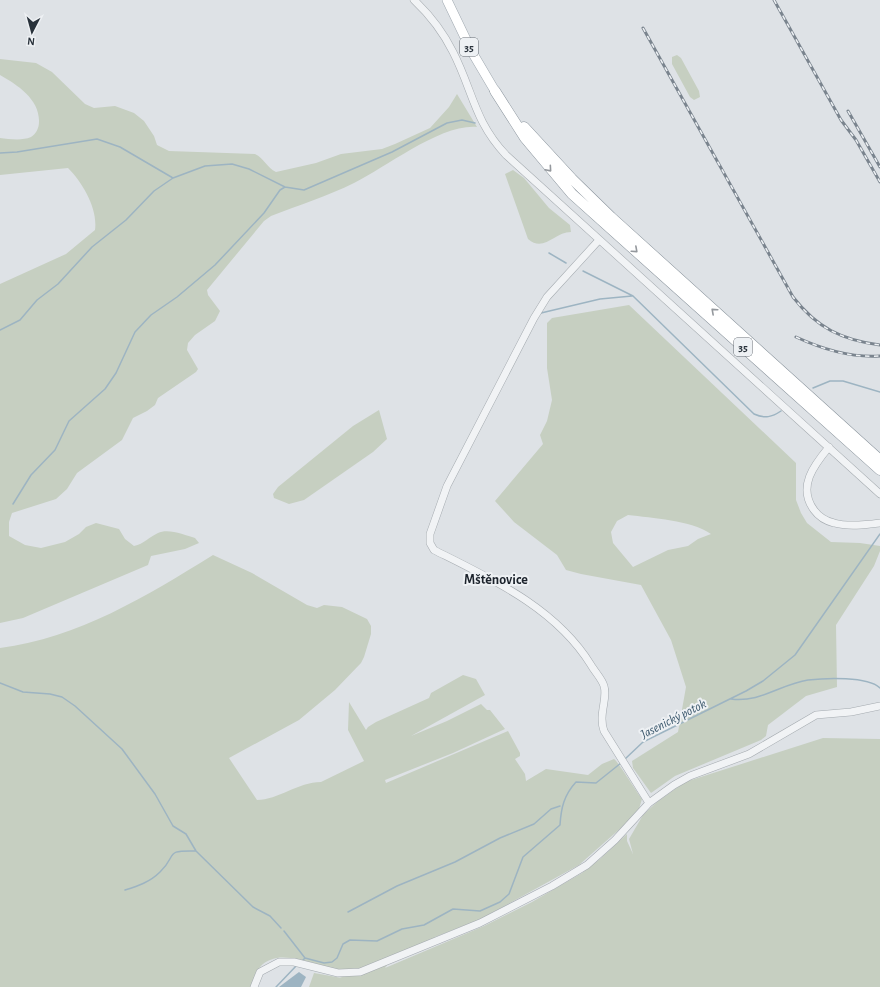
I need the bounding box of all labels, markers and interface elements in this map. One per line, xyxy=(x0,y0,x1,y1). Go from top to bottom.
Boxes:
north arrow xyxy=(12,12,52,52)
text: N xyxy=(27,36,35,47)
road number: 35 xyxy=(460,38,478,56)
one-way arrow xyxy=(545,164,552,171)
one-way arrow xyxy=(630,245,638,253)
one-way arrow xyxy=(711,308,719,315)
road number: 35 xyxy=(734,338,752,356)
district label: Mštěnovice xyxy=(464,573,528,587)
water label: Jasenický potok xyxy=(638,697,708,742)

